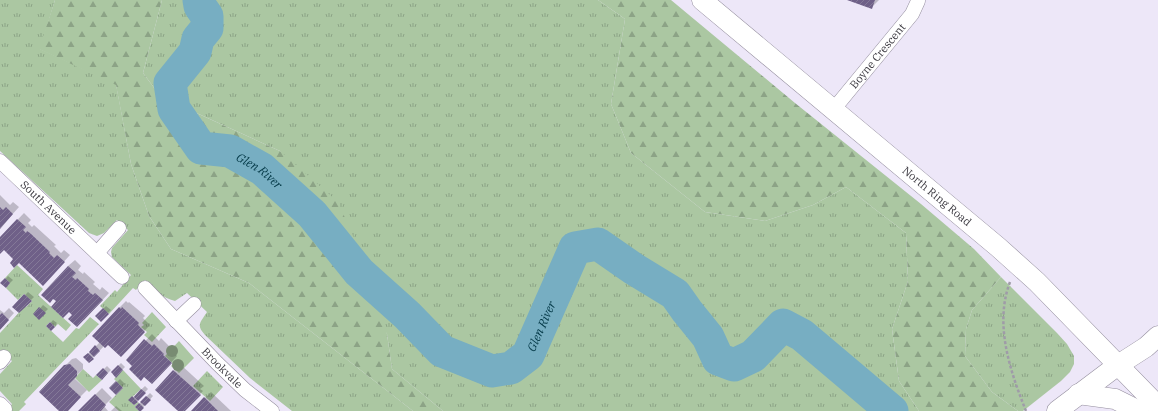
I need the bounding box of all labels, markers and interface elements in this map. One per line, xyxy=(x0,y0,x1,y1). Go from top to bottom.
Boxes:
street label: Boyne Crescent xyxy=(847,20,909,91)
water label: Glen River xyxy=(234,149,286,192)
street label: North Ring Road xyxy=(900,163,975,229)
street label: South Avenue xyxy=(18,177,79,237)
water label: Glen River xyxy=(523,298,559,353)
street label: Brookvale xyxy=(199,344,246,391)

